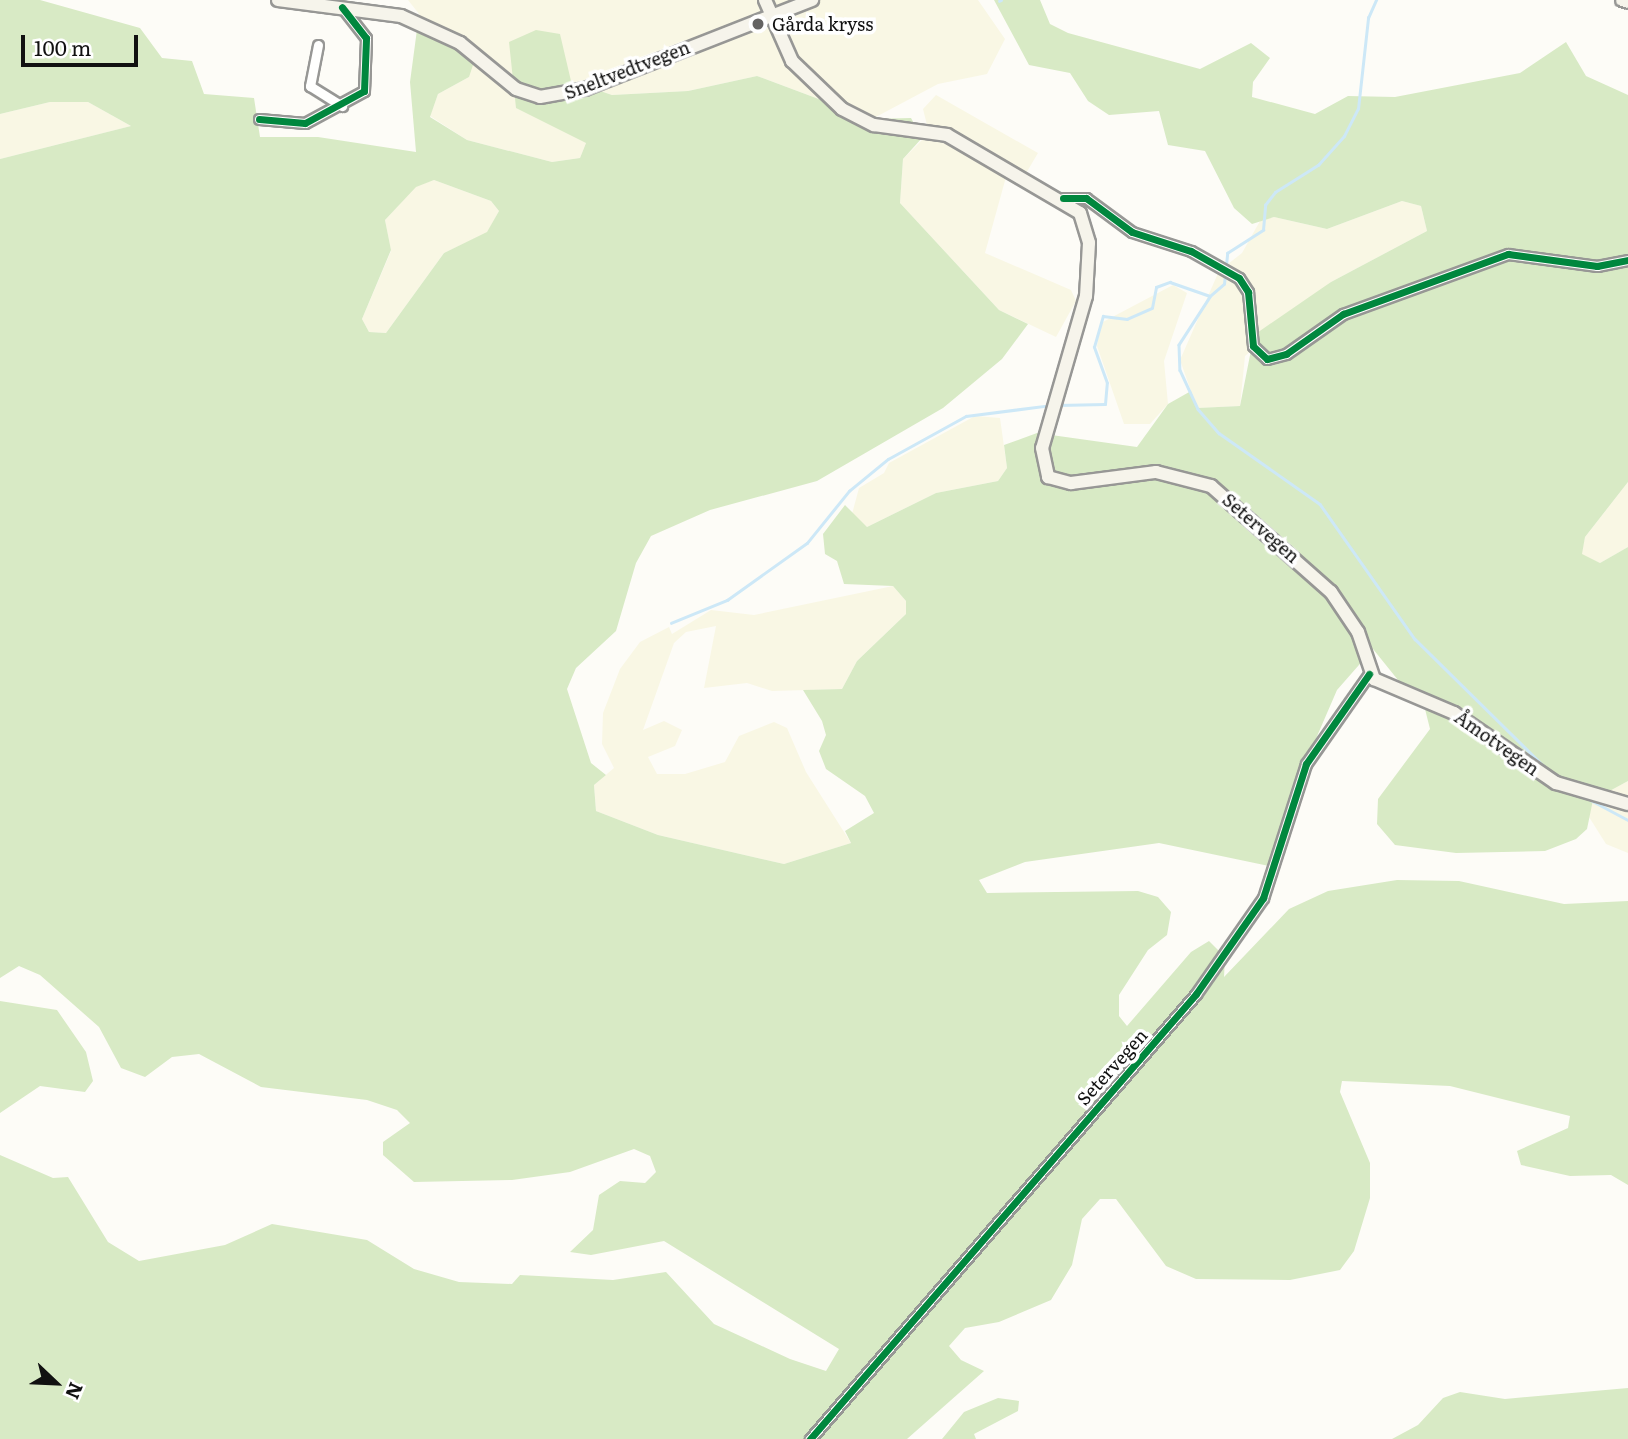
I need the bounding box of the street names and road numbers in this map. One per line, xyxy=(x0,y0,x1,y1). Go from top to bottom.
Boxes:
street label: Sneltvedtvegen xyxy=(561,36,693,104)
street label: Setervegen xyxy=(1218,489,1304,567)
street label: Åmotvegen xyxy=(1451,706,1543,780)
street label: Setervegen xyxy=(1072,1024,1152,1110)

